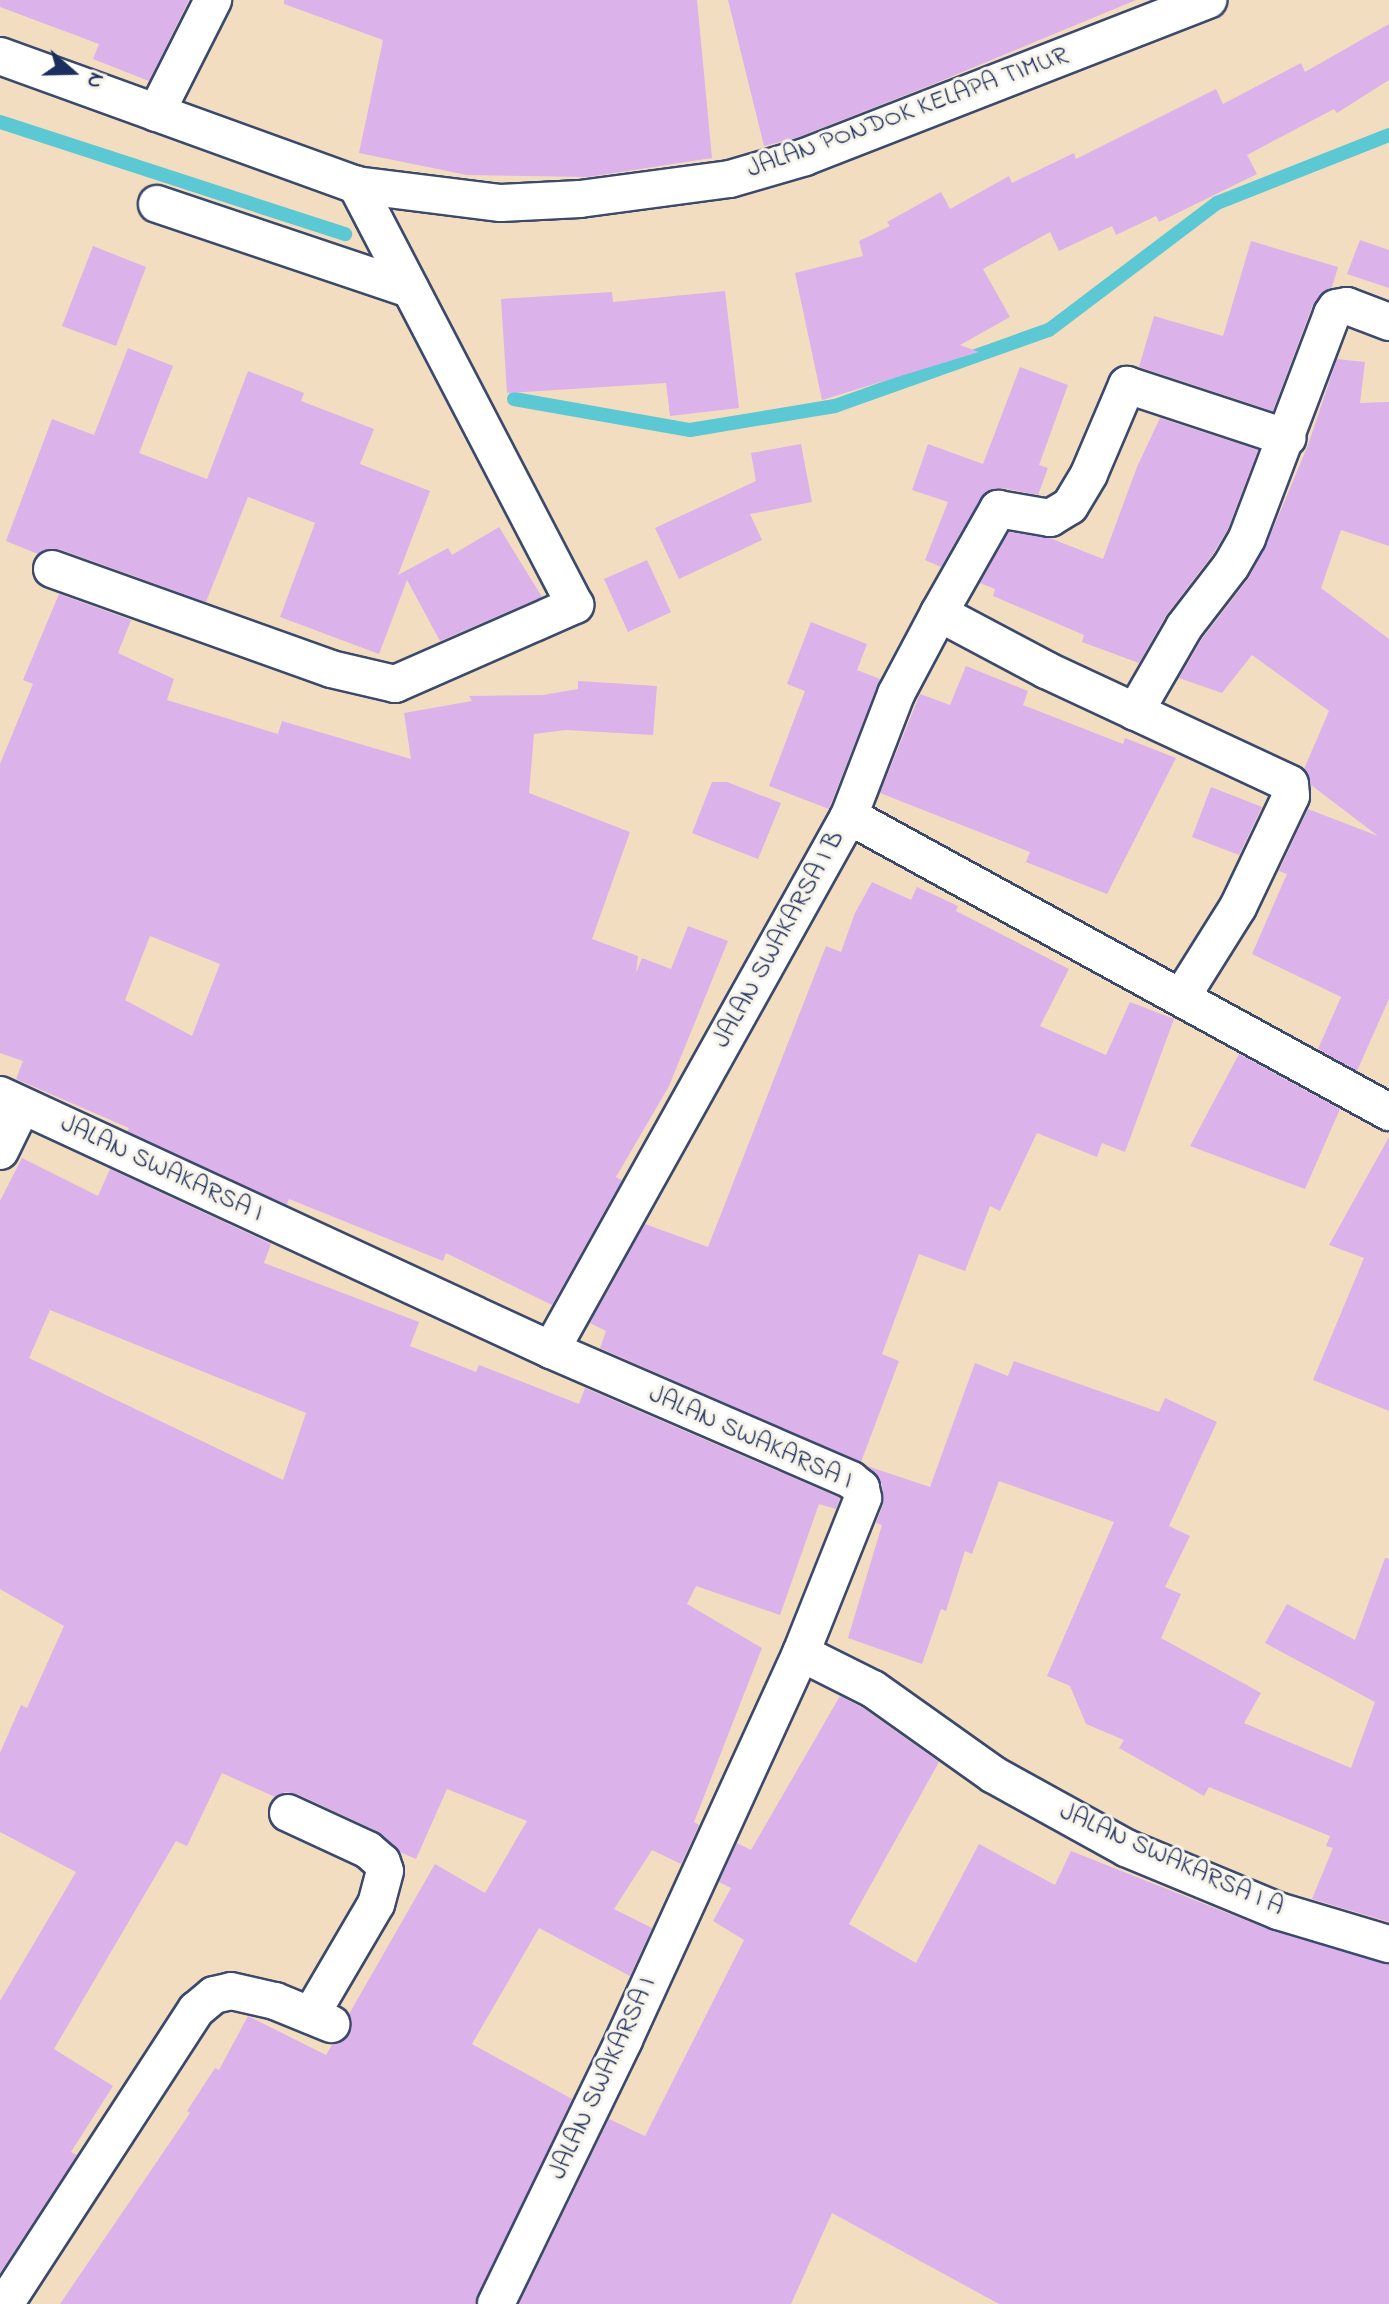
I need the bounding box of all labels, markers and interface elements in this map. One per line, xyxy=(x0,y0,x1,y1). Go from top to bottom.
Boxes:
north arrow xyxy=(32,32,112,112)
street label: JALAN PONDOK KELAPA TIMUR xyxy=(743,41,1073,187)
text: N xyxy=(77,68,112,93)
street label: JALAN SWAKARSA I B xyxy=(707,826,853,1054)
street label: JALAN SWAKARSA I xyxy=(55,1109,267,1231)
street label: JALAN SWAKARSA I xyxy=(643,1380,857,1498)
street label: JALAN SWAKARSA I A xyxy=(1054,1798,1288,1924)
street label: JALAN SWAKARSA I xyxy=(543,1973,665,2185)

